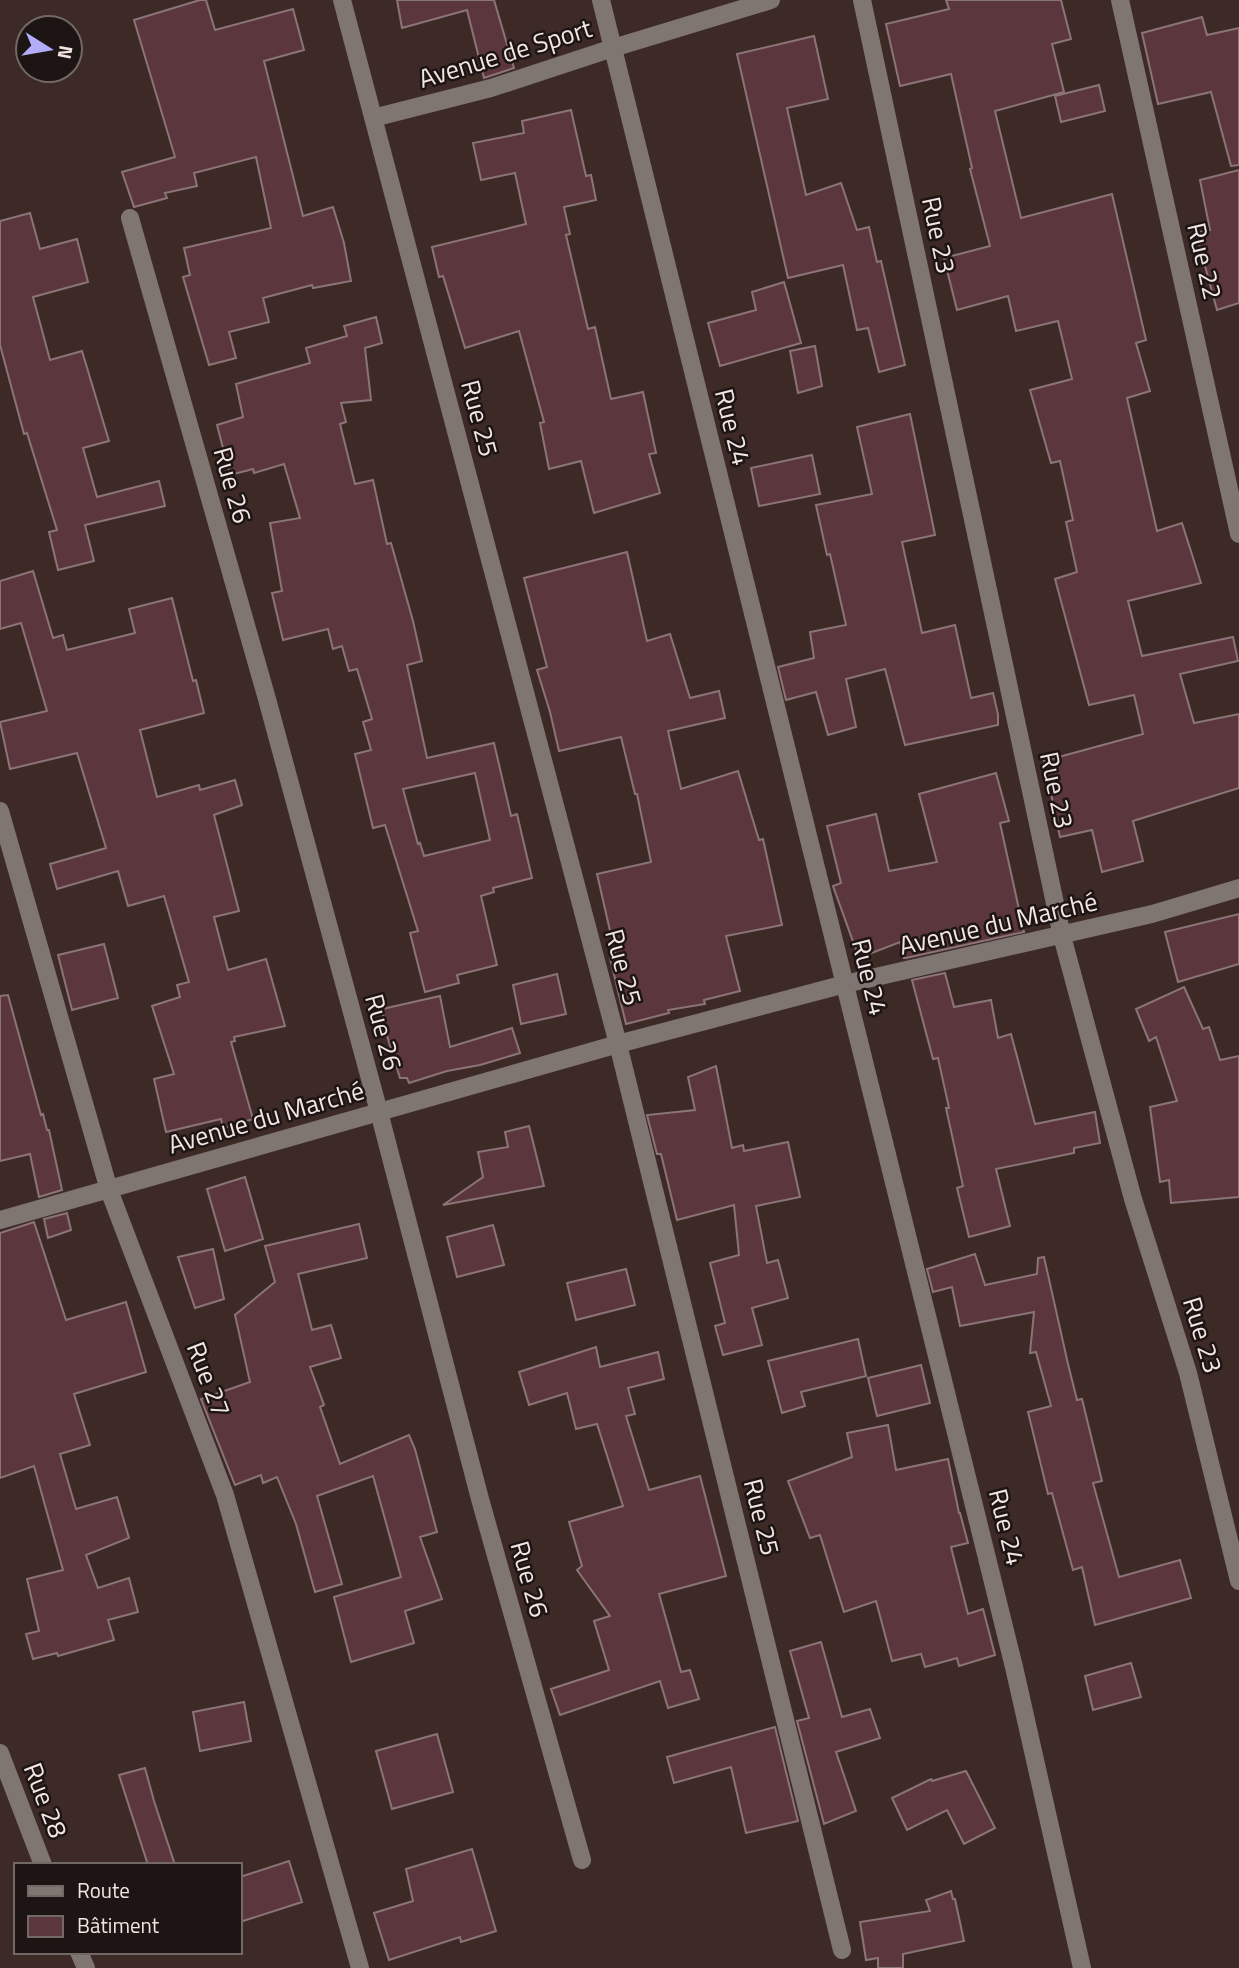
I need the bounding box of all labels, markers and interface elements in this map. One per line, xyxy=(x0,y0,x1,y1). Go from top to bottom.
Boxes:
street label: Avenue de Sport xyxy=(414,8,596,98)
north arrow xyxy=(14,14,84,84)
text: N xyxy=(51,43,82,62)
street label: Rue 23 xyxy=(912,193,966,277)
street label: Rue 22 xyxy=(1177,219,1233,303)
street label: Rue 25 xyxy=(451,375,509,461)
street label: Rue 24 xyxy=(705,385,761,469)
street label: Rue 26 xyxy=(204,442,262,528)
street label: Rue 23 xyxy=(1030,748,1084,832)
street label: Avenue du Marché xyxy=(895,881,1101,965)
street label: Rue 25 xyxy=(595,924,653,1010)
street label: Rue 24 xyxy=(842,935,898,1019)
street label: Rue 26 xyxy=(355,989,413,1075)
street label: Avenue du Marché xyxy=(163,1070,369,1164)
street label: Rue 23 xyxy=(1173,1292,1233,1378)
street label: Rue 27 xyxy=(177,1336,241,1422)
street label: Rue 25 xyxy=(734,1475,790,1559)
street label: Rue 24 xyxy=(979,1485,1035,1569)
street label: Rue 26 xyxy=(501,1536,559,1622)
street label: Rue 28 xyxy=(14,1757,78,1843)
legend xyxy=(14,1863,242,1954)
text: Route xyxy=(77,1874,130,1906)
text: Bâtiment xyxy=(77,1909,160,1941)

